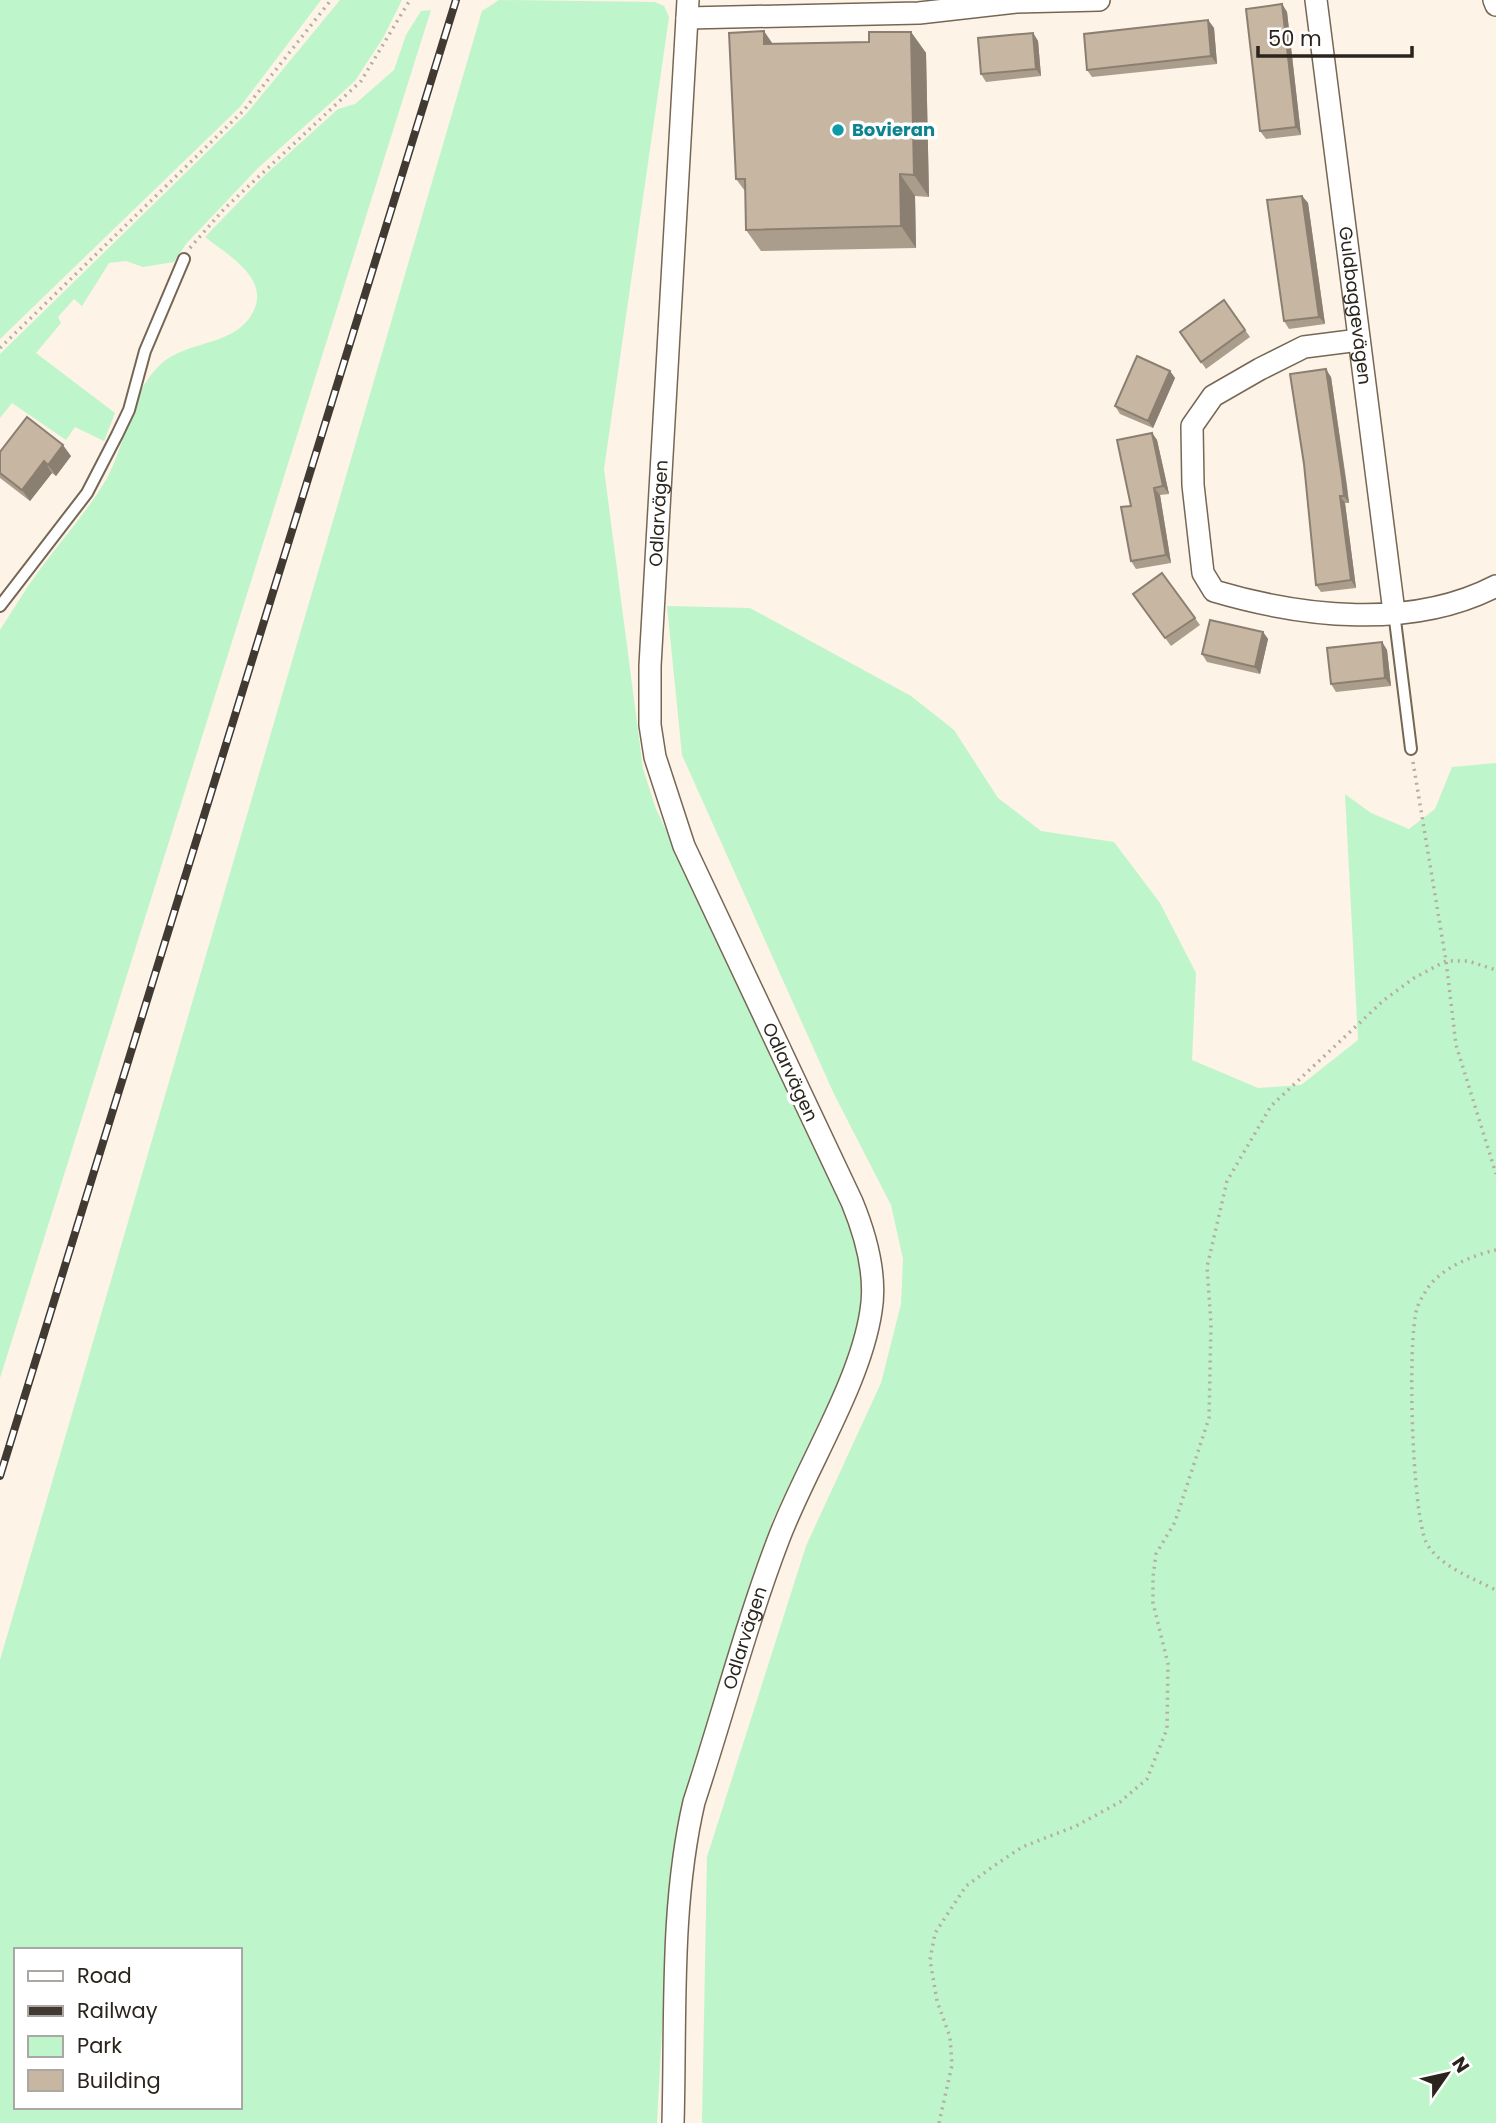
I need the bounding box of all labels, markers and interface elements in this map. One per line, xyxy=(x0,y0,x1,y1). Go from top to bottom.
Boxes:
scale bar xyxy=(1258,14,1412,58)
text: 50 m xyxy=(1268,24,1322,53)
place label: Bovieran xyxy=(852,117,935,142)
marker: Bovieran xyxy=(830,122,846,138)
street label: Guldbaggevägen xyxy=(1333,225,1378,386)
street label: Odlarvägen xyxy=(643,459,674,567)
street label: Odlarvägen xyxy=(757,1018,824,1125)
street label: Odlarvägen xyxy=(717,1583,773,1692)
legend xyxy=(14,1948,242,2109)
text: Road xyxy=(77,1961,132,1990)
text: Railway xyxy=(77,1996,158,2025)
text: Park xyxy=(77,2031,122,2060)
north arrow xyxy=(1412,2039,1482,2109)
text: N xyxy=(1445,2051,1476,2078)
text: Building xyxy=(77,2066,161,2095)

